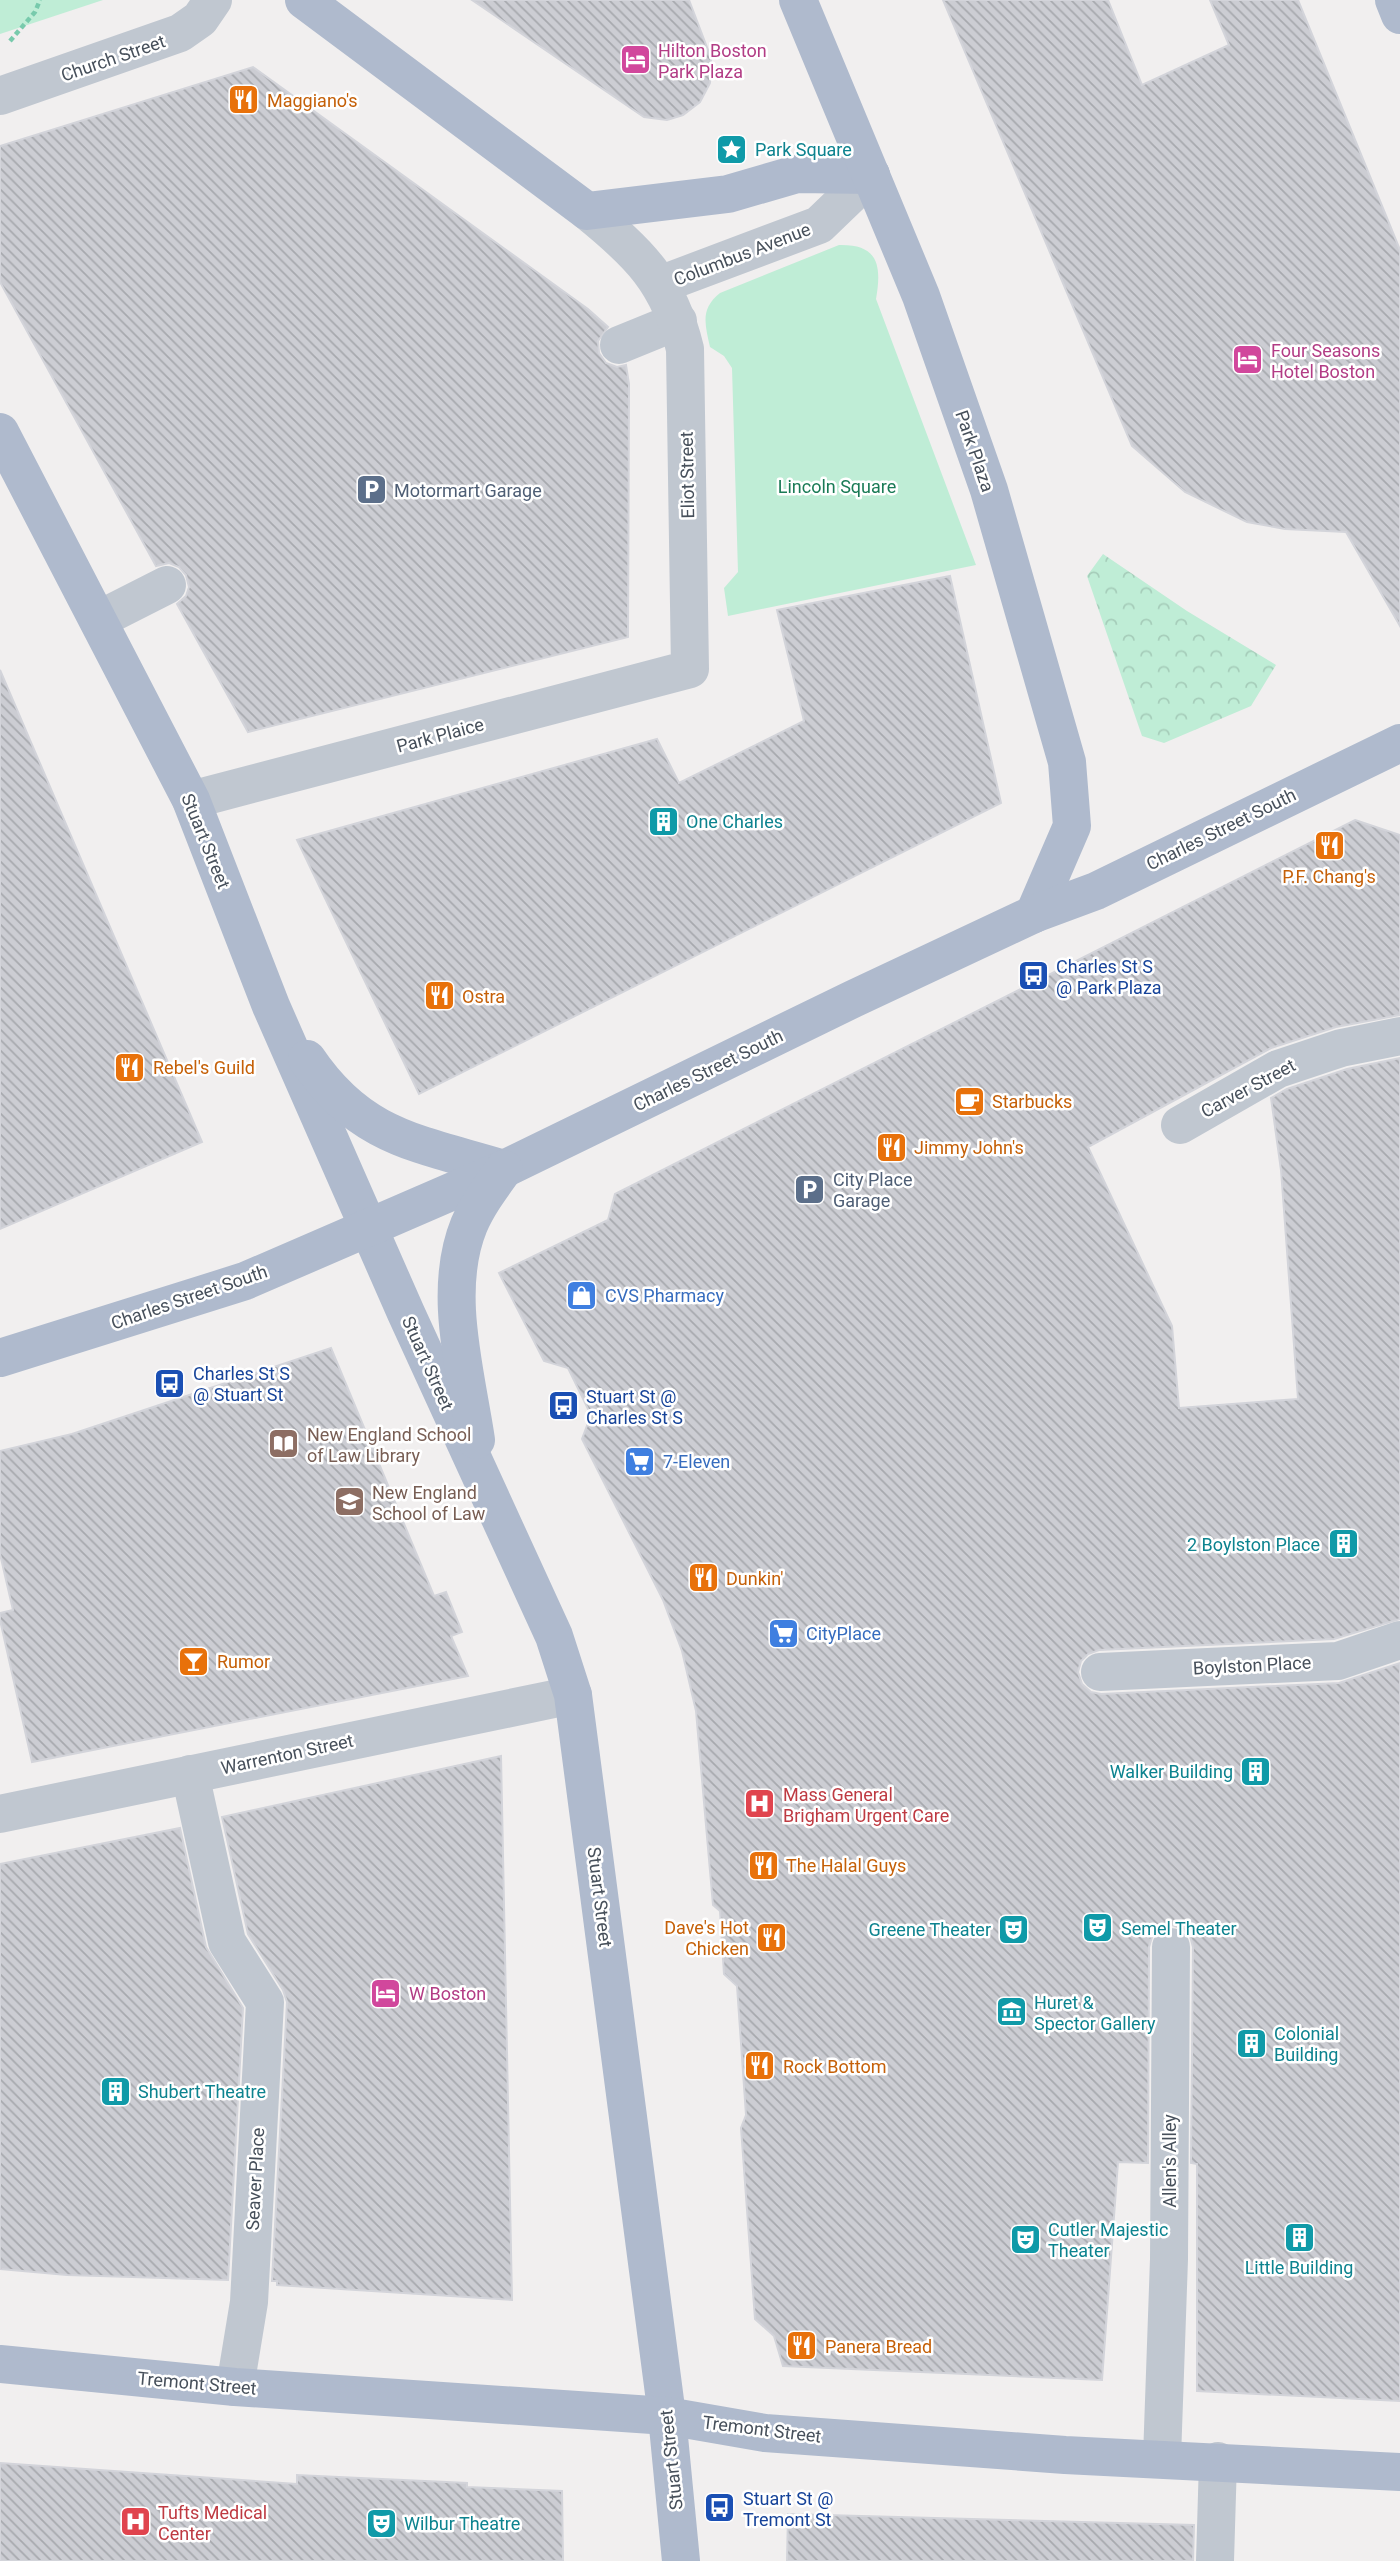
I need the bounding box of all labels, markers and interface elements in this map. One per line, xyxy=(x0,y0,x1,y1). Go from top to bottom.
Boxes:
street label: Church Street xyxy=(58,30,168,86)
place label: Hilton Boston Park Plaza xyxy=(658,40,767,82)
hotel icon: Hilton Boston Park Plaza xyxy=(618,43,652,77)
restaurant icon: Maggiano's xyxy=(227,83,261,117)
place label: Maggiano's xyxy=(267,90,358,111)
place icon: Park Square xyxy=(715,132,749,166)
place label: Park Square xyxy=(755,139,852,160)
street label: Columbus Avenue xyxy=(671,218,813,290)
place label: Four Seasons Hotel Boston xyxy=(1271,340,1380,382)
hotel icon: Four Seasons Hotel Boston xyxy=(1231,343,1265,377)
street label: Park Plaza xyxy=(951,407,999,495)
street label: Eliot Street xyxy=(676,431,698,519)
parking icon: Motormart Garage xyxy=(354,473,388,507)
park label: Lincoln Square xyxy=(778,476,896,497)
place label: Motormart Garage xyxy=(394,480,542,501)
street label: Park Plaice xyxy=(394,713,486,757)
street label: Charles Street South xyxy=(1143,784,1299,874)
street label: Stuart Street xyxy=(177,790,235,892)
building icon: One Charles xyxy=(646,804,680,838)
place label: One Charles xyxy=(686,811,783,832)
restaurant icon: P.F. Chang's xyxy=(1312,829,1346,863)
place label: P.F. Chang's xyxy=(1282,866,1376,887)
place label: Charles St S @ Park Plaza xyxy=(1056,956,1162,998)
bus stop icon: Charles St S @ Park Plaza xyxy=(1016,959,1050,993)
restaurant icon: Ostra xyxy=(422,979,456,1013)
place label: Ostra xyxy=(462,986,505,1007)
street label: Charles Street South xyxy=(630,1025,786,1115)
restaurant icon: Rebel's Guild xyxy=(113,1050,147,1084)
street label: Carver Street xyxy=(1197,1054,1299,1122)
place label: Rebel's Guild xyxy=(153,1057,255,1078)
cafe icon: Starbucks xyxy=(952,1084,986,1118)
place label: Starbucks xyxy=(992,1091,1072,1112)
restaurant icon: Jimmy John's xyxy=(874,1130,908,1164)
place label: Jimmy John's xyxy=(914,1137,1024,1158)
place label: City Place Garage xyxy=(833,1169,912,1211)
parking icon: City Place Garage xyxy=(793,1172,827,1206)
street label: Charles Street South xyxy=(108,1260,270,1334)
shop icon: CVS Pharmacy xyxy=(565,1278,599,1312)
place label: CVS Pharmacy xyxy=(605,1285,724,1306)
street label: Stuart Street xyxy=(398,1313,458,1413)
place label: Charles St S @ Stuart St xyxy=(193,1363,290,1405)
bus stop icon: Charles St S @ Stuart St xyxy=(153,1366,187,1400)
place label: Stuart St @ Charles St S xyxy=(586,1386,683,1428)
bus stop icon: Stuart St @ Charles St S xyxy=(546,1389,580,1423)
place label: New England School of Law Library xyxy=(307,1424,471,1466)
library icon: New England School of Law Library xyxy=(267,1427,301,1461)
supermarket icon: 7-Eleven xyxy=(623,1444,657,1478)
place label: 7-Eleven xyxy=(663,1451,730,1472)
place label: New England School of Law xyxy=(372,1482,486,1524)
school or university icon: New England School of Law xyxy=(332,1485,366,1519)
building icon: 2 Boylston Place xyxy=(1326,1527,1360,1561)
place label: 2 Boylston Place xyxy=(1187,1534,1320,1555)
restaurant icon: Dunkin' xyxy=(686,1561,720,1595)
place label: Dunkin' xyxy=(726,1568,783,1589)
supermarket icon: CityPlace xyxy=(766,1616,800,1650)
place label: CityPlace xyxy=(806,1623,881,1644)
bar icon: Rumor xyxy=(177,1644,211,1678)
place label: Rumor xyxy=(217,1651,270,1672)
street label: Boylston Place xyxy=(1192,1651,1312,1679)
street label: Warrenton Street xyxy=(219,1730,355,1778)
building icon: Walker Building xyxy=(1239,1754,1273,1788)
place label: Walker Building xyxy=(1110,1761,1233,1782)
place label: Mass General Brigham Urgent Care xyxy=(783,1784,949,1826)
hospital icon: Mass General Brigham Urgent Care xyxy=(743,1787,777,1821)
street label: Stuart Street xyxy=(583,1846,617,1948)
restaurant icon: The Halal Guys xyxy=(746,1848,780,1882)
place label: The Halal Guys xyxy=(786,1855,906,1876)
theatre icon: Semel Theater xyxy=(1081,1911,1115,1945)
theatre icon: Greene Theater xyxy=(997,1912,1031,1946)
place label: Dave's Hot Chicken xyxy=(664,1917,749,1959)
place label: Semel Theater xyxy=(1121,1918,1237,1939)
place label: Greene Theater xyxy=(869,1919,991,1940)
restaurant icon: Dave's Hot Chicken xyxy=(755,1920,789,1954)
hotel icon: W Boston xyxy=(369,1976,403,2010)
place label: W Boston xyxy=(409,1983,486,2004)
place label: Huret & Spector Gallery xyxy=(1034,1992,1156,2034)
museum icon: Huret & Spector Gallery xyxy=(994,1995,1028,2029)
place label: Colonial Building xyxy=(1274,2023,1339,2065)
building icon: Colonial Building xyxy=(1234,2026,1268,2060)
restaurant icon: Rock Bottom xyxy=(743,2049,777,2083)
place label: Rock Bottom xyxy=(783,2056,887,2077)
building icon: Shubert Theatre xyxy=(98,2074,132,2108)
place label: Shubert Theatre xyxy=(138,2081,266,2102)
street label: Allen's Alley xyxy=(1159,2114,1180,2208)
street label: Seaver Place xyxy=(242,2127,268,2231)
place label: Cutler Majestic Theater xyxy=(1048,2219,1168,2261)
building icon: Little Building xyxy=(1282,2220,1316,2254)
theatre icon: Cutler Majestic Theater xyxy=(1008,2222,1042,2256)
place label: Little Building xyxy=(1245,2257,1353,2278)
restaurant icon: Panera Bread xyxy=(785,2329,819,2363)
place label: Panera Bread xyxy=(825,2336,932,2357)
street label: Tremont Street xyxy=(137,2367,257,2399)
street label: Stuart Street xyxy=(655,2409,687,2511)
street label: Tremont Street xyxy=(701,2411,823,2447)
place label: Stuart St @ Tremont St xyxy=(743,2488,833,2530)
bus stop icon: Stuart St @ Tremont St xyxy=(703,2491,737,2525)
place label: Tufts Medical Center xyxy=(158,2502,267,2544)
hospital icon: Tufts Medical Center xyxy=(118,2505,152,2539)
theatre icon: Wilbur Theatre xyxy=(364,2506,398,2540)
place label: Wilbur Theatre xyxy=(404,2513,520,2534)

